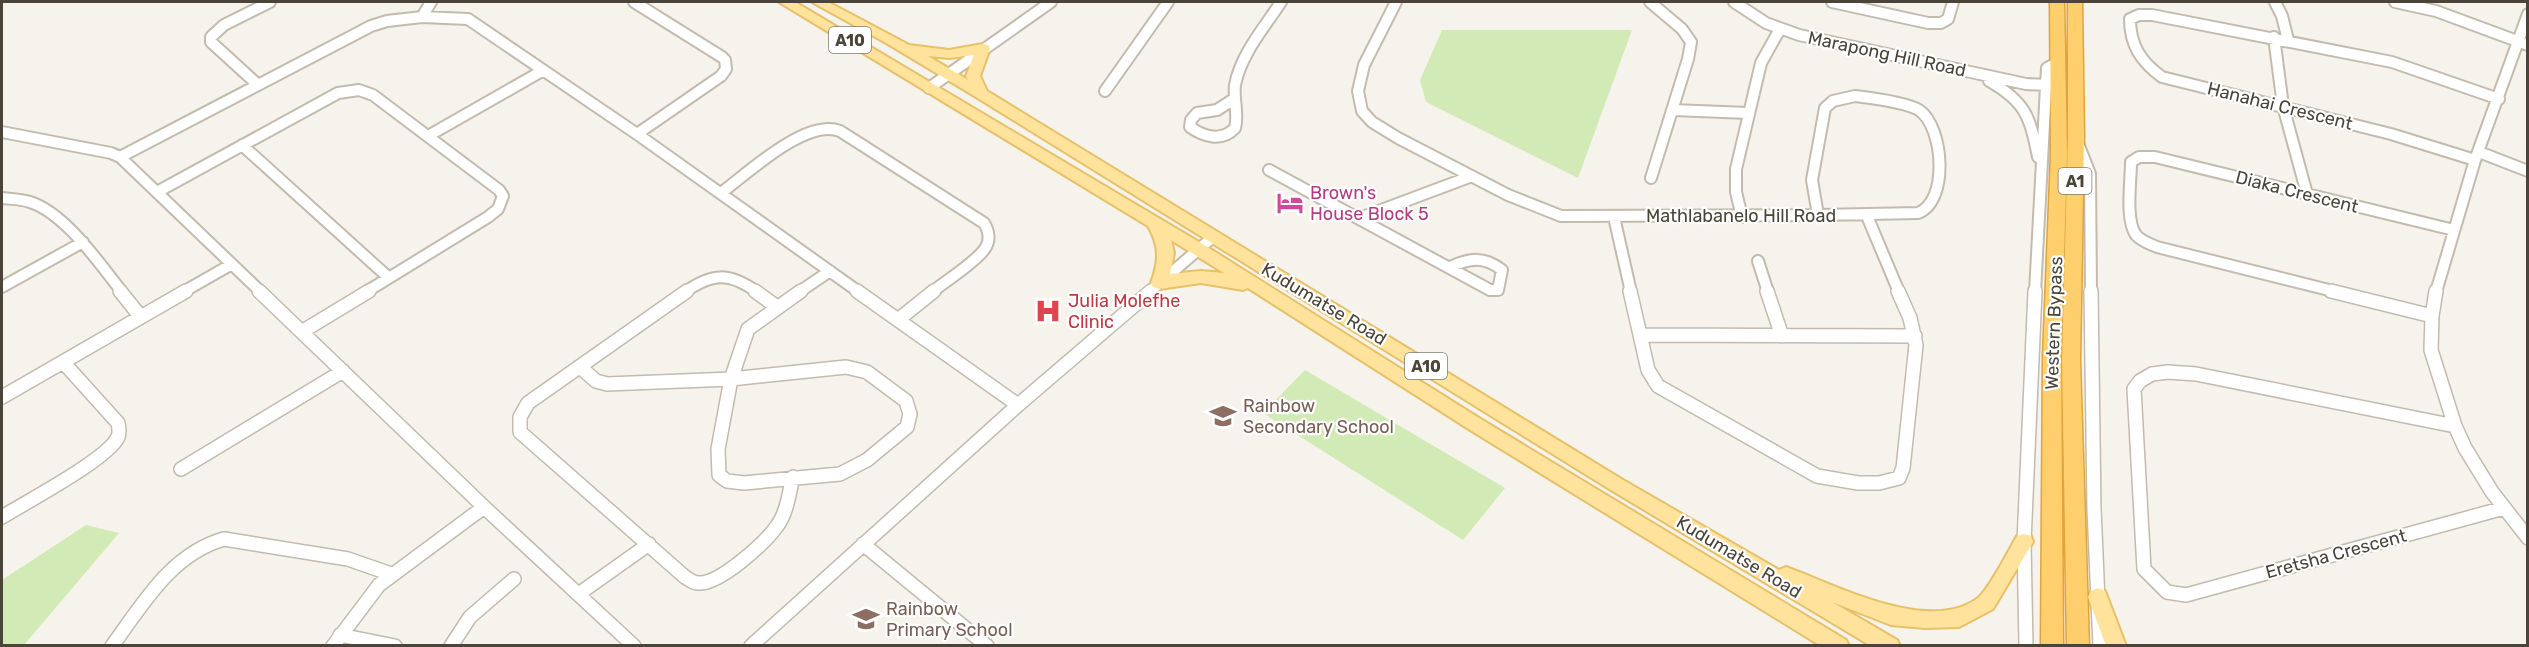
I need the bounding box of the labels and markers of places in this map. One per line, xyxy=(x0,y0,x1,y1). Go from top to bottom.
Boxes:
place label: Brown's House Block 5 xyxy=(1310,182,1429,225)
hotel icon: Brown's House Block 5 xyxy=(1275,188,1305,218)
place label: Julia Molefhe Clinic xyxy=(1068,290,1180,333)
hospital icon: Julia Molefhe Clinic xyxy=(1033,296,1063,326)
place label: Rainbow Secondary School xyxy=(1243,395,1394,438)
school or university icon: Rainbow Secondary School xyxy=(1208,401,1238,431)
place label: Rainbow Primary School xyxy=(886,598,1013,641)
school or university icon: Rainbow Primary School xyxy=(851,604,881,634)

